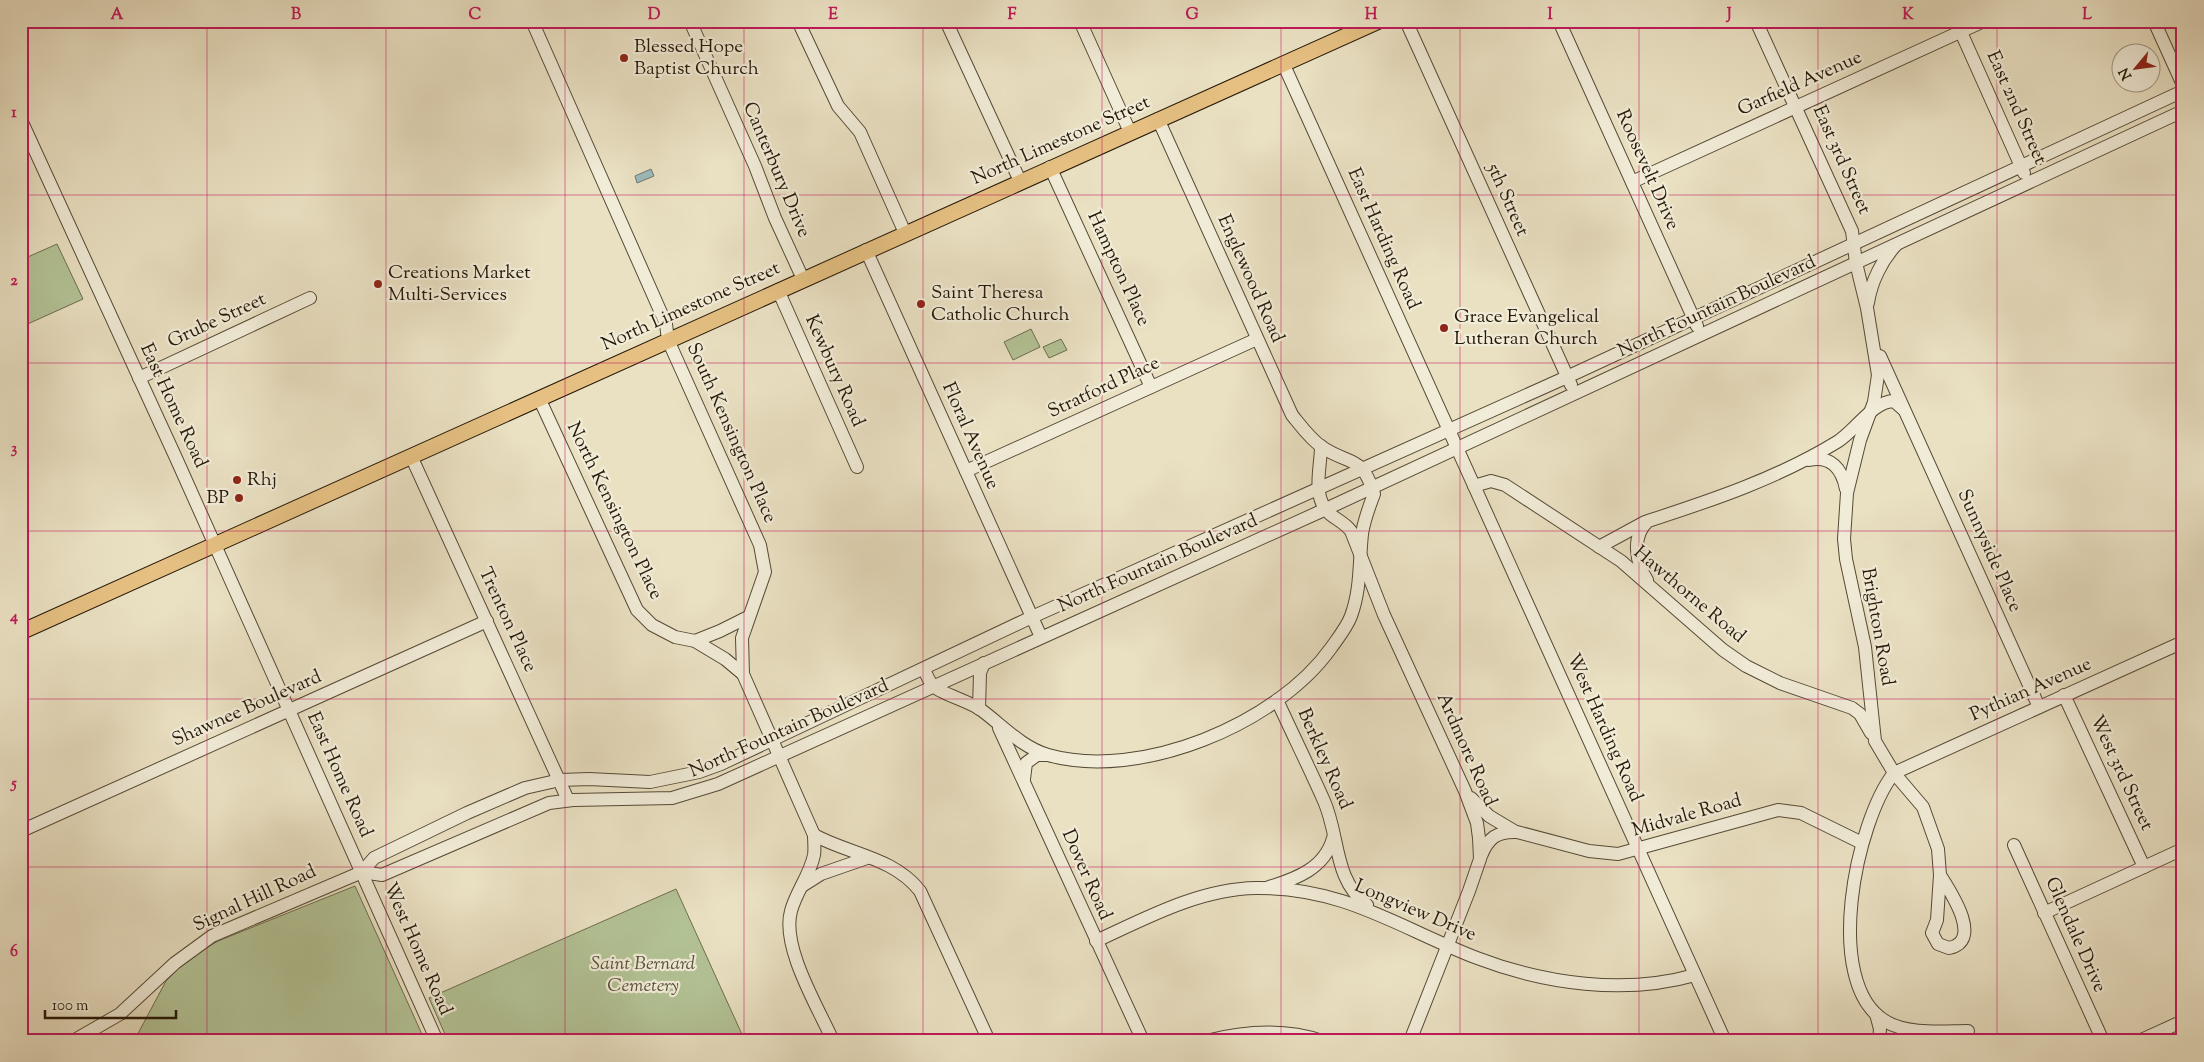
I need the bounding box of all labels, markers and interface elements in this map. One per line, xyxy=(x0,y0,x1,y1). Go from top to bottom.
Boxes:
text: A xyxy=(111,4,124,27)
text: B xyxy=(291,4,301,27)
text: C xyxy=(469,4,482,27)
text: D xyxy=(648,4,661,27)
text: E xyxy=(828,4,838,27)
text: F xyxy=(1008,4,1017,27)
text: G xyxy=(1185,4,1199,27)
text: H xyxy=(1365,4,1378,27)
text: I xyxy=(1547,4,1553,27)
text: J xyxy=(1725,4,1732,27)
text: K xyxy=(1902,4,1914,27)
text: L xyxy=(2082,4,2092,27)
place label: Blessed Hope Baptist Church xyxy=(634,34,759,83)
north arrow xyxy=(2112,42,2162,92)
street label: Garfield Avenue xyxy=(1733,44,1867,124)
street label: East 2nd Street xyxy=(1979,47,2053,170)
marker: Blessed Hope Baptist Church xyxy=(618,52,630,64)
text: N xyxy=(2115,64,2138,83)
street label: North Limestone Street xyxy=(967,89,1155,193)
street label: Canterbury Drive xyxy=(735,98,817,242)
street label: East 3rd Street xyxy=(1805,101,1877,219)
text: 1 xyxy=(11,102,17,125)
street label: Roosevelt Drive xyxy=(1608,105,1686,235)
street label: 5th Street xyxy=(1479,158,1535,241)
street label: East Harding Road xyxy=(1340,164,1426,314)
street label: Hampton Place xyxy=(1080,207,1156,331)
street label: Englewood Road xyxy=(1210,211,1290,347)
street label: North Fountain Boulevard xyxy=(1613,249,1821,365)
street label: North Limestone Street xyxy=(597,255,785,359)
place label: Creations Market Multi-Services xyxy=(388,260,531,309)
text: 2 xyxy=(10,270,18,293)
marker: Creations Market Multi-Services xyxy=(372,278,384,290)
place label: Saint Theresa Catholic Church xyxy=(931,280,1070,329)
street label: Grube Street xyxy=(163,286,271,356)
marker: Saint Theresa Catholic Church xyxy=(915,298,927,310)
place label: Grace Evangelical Lutheran Church xyxy=(1454,304,1599,353)
street label: Kewbury Road xyxy=(797,311,871,432)
marker: Grace Evangelical Lutheran Church xyxy=(1438,322,1450,334)
street label: East Home Road xyxy=(132,339,214,473)
street label: South Kensington Place xyxy=(679,339,783,528)
street label: Stratford Place xyxy=(1044,350,1164,426)
street label: Floral Avenue xyxy=(934,378,1006,494)
street label: North Kensington Place xyxy=(559,418,669,604)
text: 3 xyxy=(11,438,18,461)
place label: Rhj xyxy=(247,467,277,494)
marker: Rhj xyxy=(231,474,243,486)
place label: BP xyxy=(206,485,229,512)
street label: Sunnyside Place xyxy=(1950,485,2028,617)
marker: BP xyxy=(233,492,245,504)
street label: North Fountain Boulevard xyxy=(1054,508,1262,620)
street label: Hawthorne Road xyxy=(1627,540,1751,650)
street label: Trenton Place xyxy=(471,563,543,677)
street label: Brighton Road xyxy=(1853,566,1901,688)
text: 4 xyxy=(9,606,18,629)
street label: West Harding Road xyxy=(1559,649,1649,807)
street label: Pythian Avenue xyxy=(1966,651,2096,729)
street label: Shawnee Boulevard xyxy=(168,664,326,754)
street label: North Fountain Boulevard xyxy=(685,673,893,785)
street label: Ardmore Road xyxy=(1429,689,1503,811)
street label: Berkley Road xyxy=(1290,704,1358,814)
street label: East Home Road xyxy=(299,708,379,842)
street label: West 3rd Street xyxy=(2082,711,2160,836)
text: 5 xyxy=(9,773,17,796)
street label: Midvale Road xyxy=(1629,787,1745,845)
street label: Dover Road xyxy=(1054,825,1118,925)
street label: Signal Hill Road xyxy=(189,859,321,939)
street label: Longview Drive xyxy=(1350,873,1480,949)
street label: Glendale Drive xyxy=(2037,873,2113,997)
street label: West Home Road xyxy=(376,878,458,1020)
text: 6 xyxy=(10,941,18,964)
park label: Saint Bernard Cemetery xyxy=(591,951,696,1000)
scale bar xyxy=(45,987,176,1019)
text: 100 m xyxy=(52,996,89,1017)

